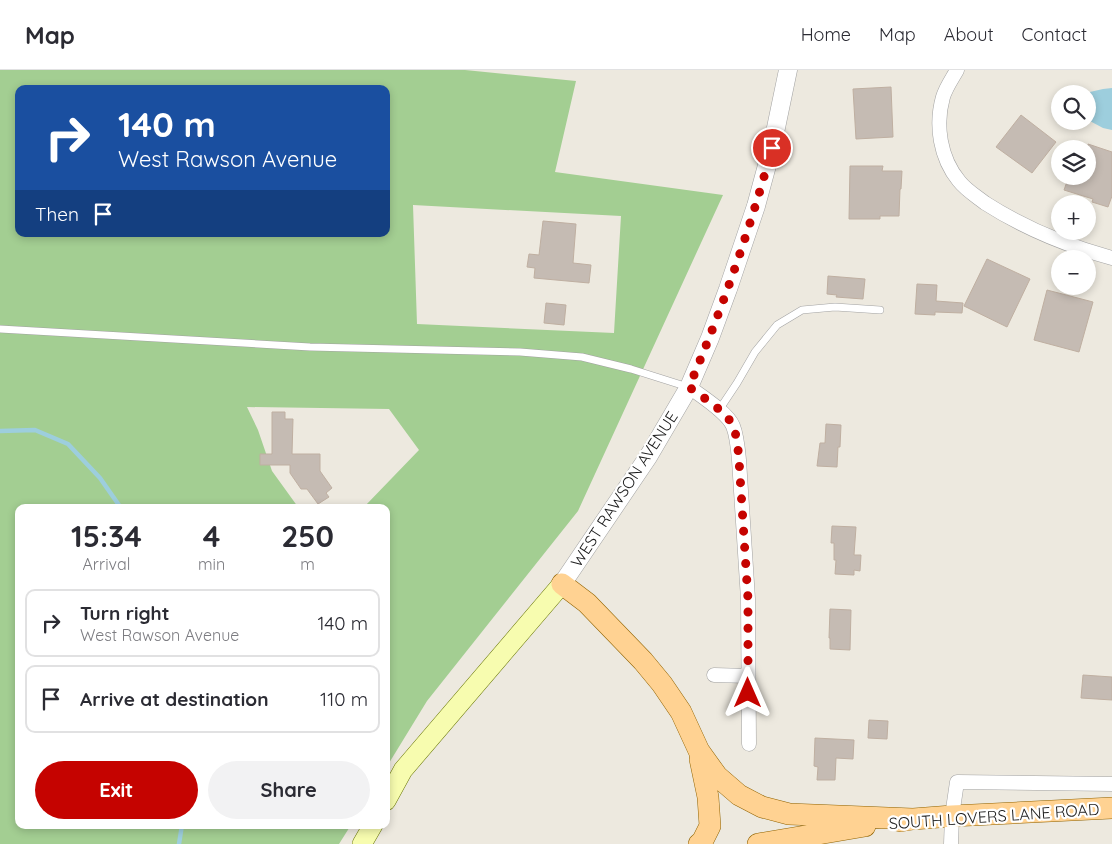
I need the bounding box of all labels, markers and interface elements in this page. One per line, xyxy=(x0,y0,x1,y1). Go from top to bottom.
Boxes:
text: Map xyxy=(25,20,75,50)
text: Home xyxy=(801,23,851,46)
text: Map xyxy=(879,23,916,46)
text: About xyxy=(944,23,994,46)
text: Contact xyxy=(1022,23,1087,46)
map controls xyxy=(1051,85,1096,295)
button: search xyxy=(1051,85,1096,130)
text: 140 m xyxy=(118,102,216,146)
icon: right xyxy=(35,105,100,170)
pin xyxy=(751,127,793,169)
icon: arrive xyxy=(758,134,786,162)
button: layers xyxy=(1051,140,1096,185)
text: West Rawson Avenue xyxy=(118,145,337,173)
button: + xyxy=(1051,195,1096,240)
icon: arrive xyxy=(89,200,117,228)
text: Then xyxy=(35,202,79,226)
button: − xyxy=(1051,250,1096,295)
street label: WEST RAWSON AVENUE xyxy=(566,407,682,571)
text: 15:34 xyxy=(71,517,142,555)
text: 4 xyxy=(203,517,220,555)
text: 250 xyxy=(281,517,334,555)
text: Arrival xyxy=(83,554,130,574)
text: min xyxy=(198,554,225,574)
text: m xyxy=(300,554,315,574)
text: Turn right xyxy=(80,601,169,625)
icon: right xyxy=(37,609,65,637)
text: 140 m xyxy=(317,611,368,635)
text: West Rawson Avenue xyxy=(80,625,239,645)
position arrow xyxy=(721,666,773,718)
icon: arrive xyxy=(37,685,65,713)
text: Arrive at destination xyxy=(80,687,269,711)
text: 110 m xyxy=(320,687,368,711)
button: Exit xyxy=(35,761,198,819)
button: Share xyxy=(208,761,370,819)
street label: SOUTH LOVERS LANE ROAD xyxy=(888,799,1100,833)

